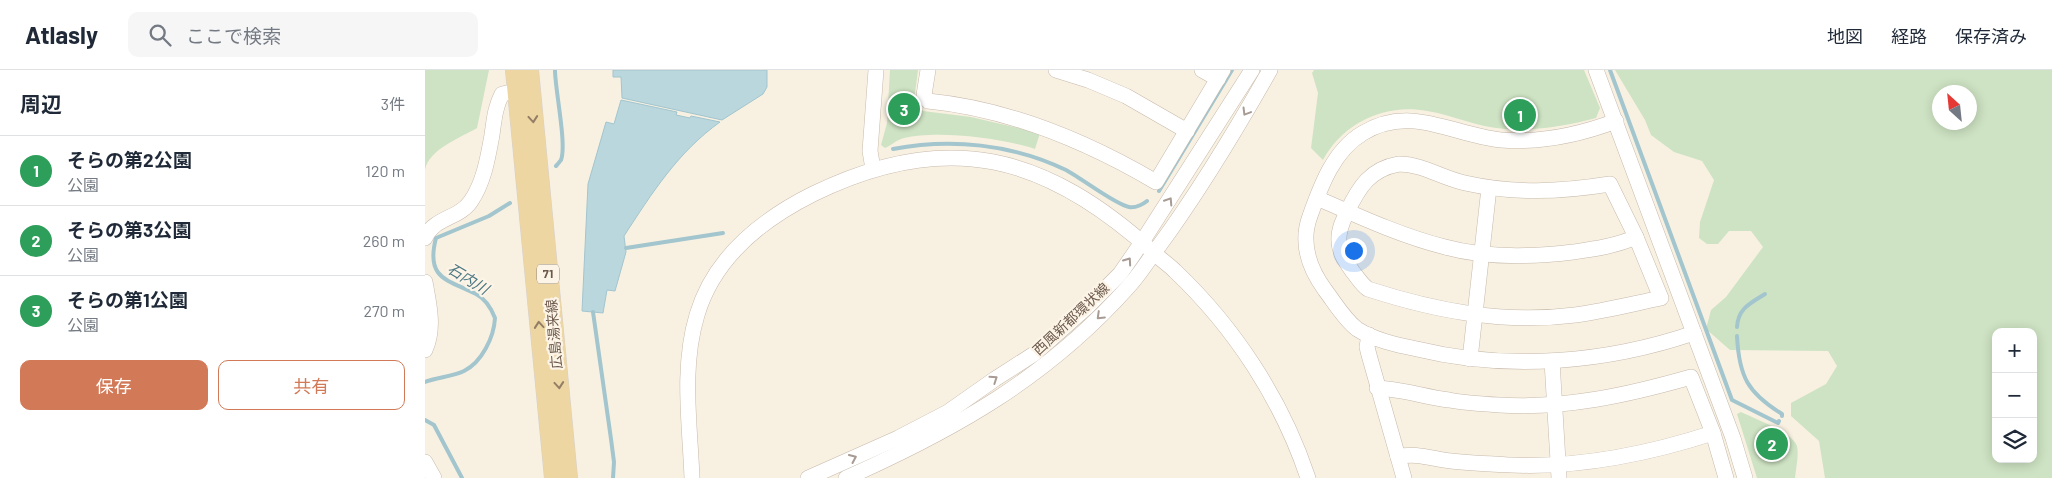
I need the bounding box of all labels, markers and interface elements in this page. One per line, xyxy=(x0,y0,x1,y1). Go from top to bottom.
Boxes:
search box xyxy=(128,12,478,57)
text: Atlasly xyxy=(25,20,98,49)
icon: search xyxy=(146,21,174,49)
text: ここで検索 xyxy=(186,24,281,47)
text: 地図 xyxy=(1827,25,1863,47)
text: 経路 xyxy=(1891,25,1927,47)
text: 保存済み xyxy=(1955,25,2027,47)
north arrow xyxy=(1932,85,1977,130)
pin: 3 xyxy=(888,90,920,128)
text: 周辺 xyxy=(20,91,62,116)
text: 3件 xyxy=(381,94,405,113)
pin: 1 xyxy=(1504,96,1536,134)
one-way arrow xyxy=(1242,107,1252,116)
one-way arrow xyxy=(527,115,538,123)
text: そらの第2公園 xyxy=(67,148,192,171)
text: 1 xyxy=(33,161,39,180)
text: 120 m xyxy=(365,161,405,180)
text: 公園 xyxy=(67,175,99,194)
one-way arrow xyxy=(1163,198,1173,207)
text: そらの第3公園 xyxy=(67,218,191,241)
text: 2 xyxy=(32,231,40,250)
text: 260 m xyxy=(363,231,405,250)
your location xyxy=(1341,238,1367,264)
text: 公園 xyxy=(67,245,99,264)
one-way arrow xyxy=(1122,257,1131,267)
water label: 石内川 xyxy=(445,259,494,298)
road number: 71 xyxy=(537,264,559,283)
street label: 西風新都環状線 xyxy=(1029,279,1112,358)
text: そらの第1公園 xyxy=(67,288,188,311)
street label: 広島湯来線 xyxy=(542,298,565,370)
text: 3 xyxy=(32,301,40,320)
text: 270 m xyxy=(363,301,405,320)
one-way arrow xyxy=(1096,311,1105,320)
text: 公園 xyxy=(67,315,99,334)
one-way arrow xyxy=(534,321,545,329)
map controls xyxy=(1992,328,2037,463)
button: + xyxy=(1992,328,2037,373)
button: 保存 xyxy=(20,360,208,410)
button: 共有 xyxy=(218,360,405,410)
button: − xyxy=(1992,373,2037,418)
one-way arrow xyxy=(989,376,998,386)
one-way arrow xyxy=(553,381,564,389)
button: layers xyxy=(1992,418,2037,463)
pin: 2 xyxy=(1756,425,1788,463)
one-way arrow xyxy=(848,454,857,465)

